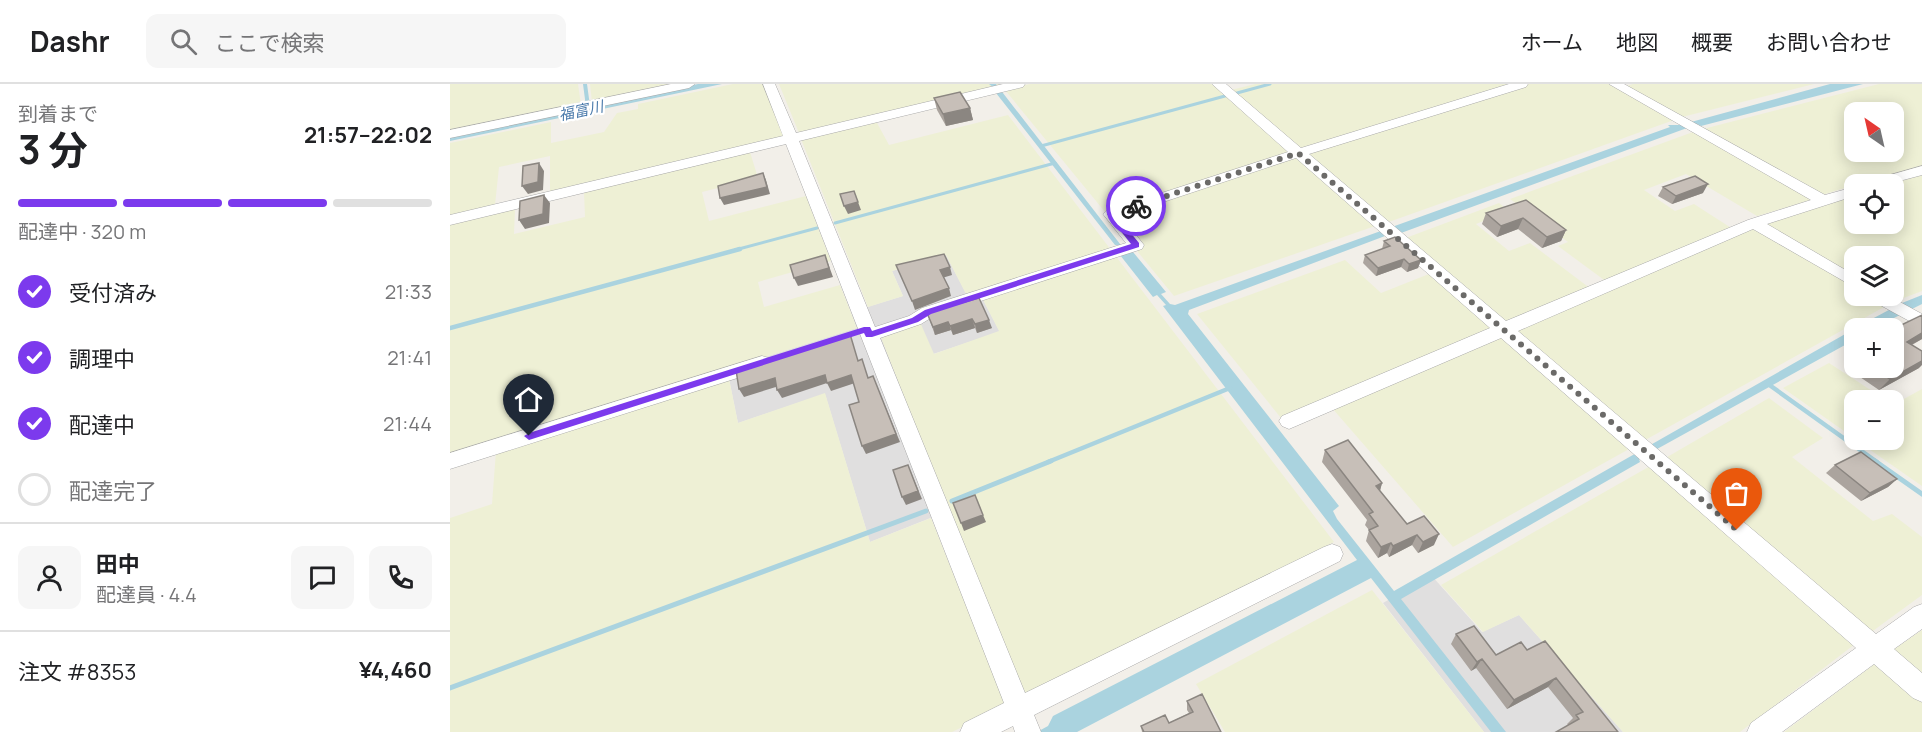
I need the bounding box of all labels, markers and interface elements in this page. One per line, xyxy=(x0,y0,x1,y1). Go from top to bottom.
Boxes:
search box xyxy=(146,14,566,68)
text: Dashr xyxy=(30,22,110,60)
icon: search xyxy=(167,25,200,58)
text: ここで検索 xyxy=(215,28,325,58)
text: ホーム xyxy=(1521,28,1583,56)
text: 地図 xyxy=(1616,28,1658,56)
text: 概要 xyxy=(1691,28,1733,56)
text: お問い合わせ xyxy=(1766,28,1892,56)
water label: 福富川 xyxy=(557,95,607,125)
text: 到着まで xyxy=(18,100,98,127)
north arrow xyxy=(1844,102,1904,162)
map controls xyxy=(1844,102,1904,450)
text: 21:57–22:02 xyxy=(304,120,432,150)
text: 3 分 xyxy=(18,122,87,176)
button: locate xyxy=(1844,174,1904,234)
courier xyxy=(1106,176,1166,236)
icon: bike xyxy=(1120,190,1153,223)
text: 配達中 · 320 m xyxy=(18,218,146,245)
button: layers xyxy=(1844,246,1904,306)
icon: check xyxy=(18,275,51,308)
text: 受付済み xyxy=(69,278,157,308)
text: 21:33 xyxy=(385,278,432,305)
button: + xyxy=(1844,318,1904,378)
icon: check xyxy=(18,341,51,374)
text: 調理中 xyxy=(69,344,135,374)
text: 21:41 xyxy=(387,344,432,371)
pin xyxy=(503,374,554,436)
icon: home xyxy=(512,383,545,416)
button: − xyxy=(1844,390,1904,450)
icon: check xyxy=(18,407,51,440)
text: 配達中 xyxy=(69,410,135,440)
text: 21:44 xyxy=(383,410,432,437)
pin xyxy=(1711,468,1762,530)
text: 配達完了 xyxy=(69,476,157,506)
icon: bag xyxy=(1720,477,1753,510)
button: person xyxy=(18,546,81,609)
button: chat xyxy=(291,546,354,609)
button: phone xyxy=(369,546,432,609)
text: 田中 xyxy=(96,549,140,579)
text: 配達員 · 4.4 xyxy=(96,581,197,608)
text: ¥4,460 xyxy=(359,655,432,685)
text: 注文 #8353 xyxy=(18,657,136,687)

